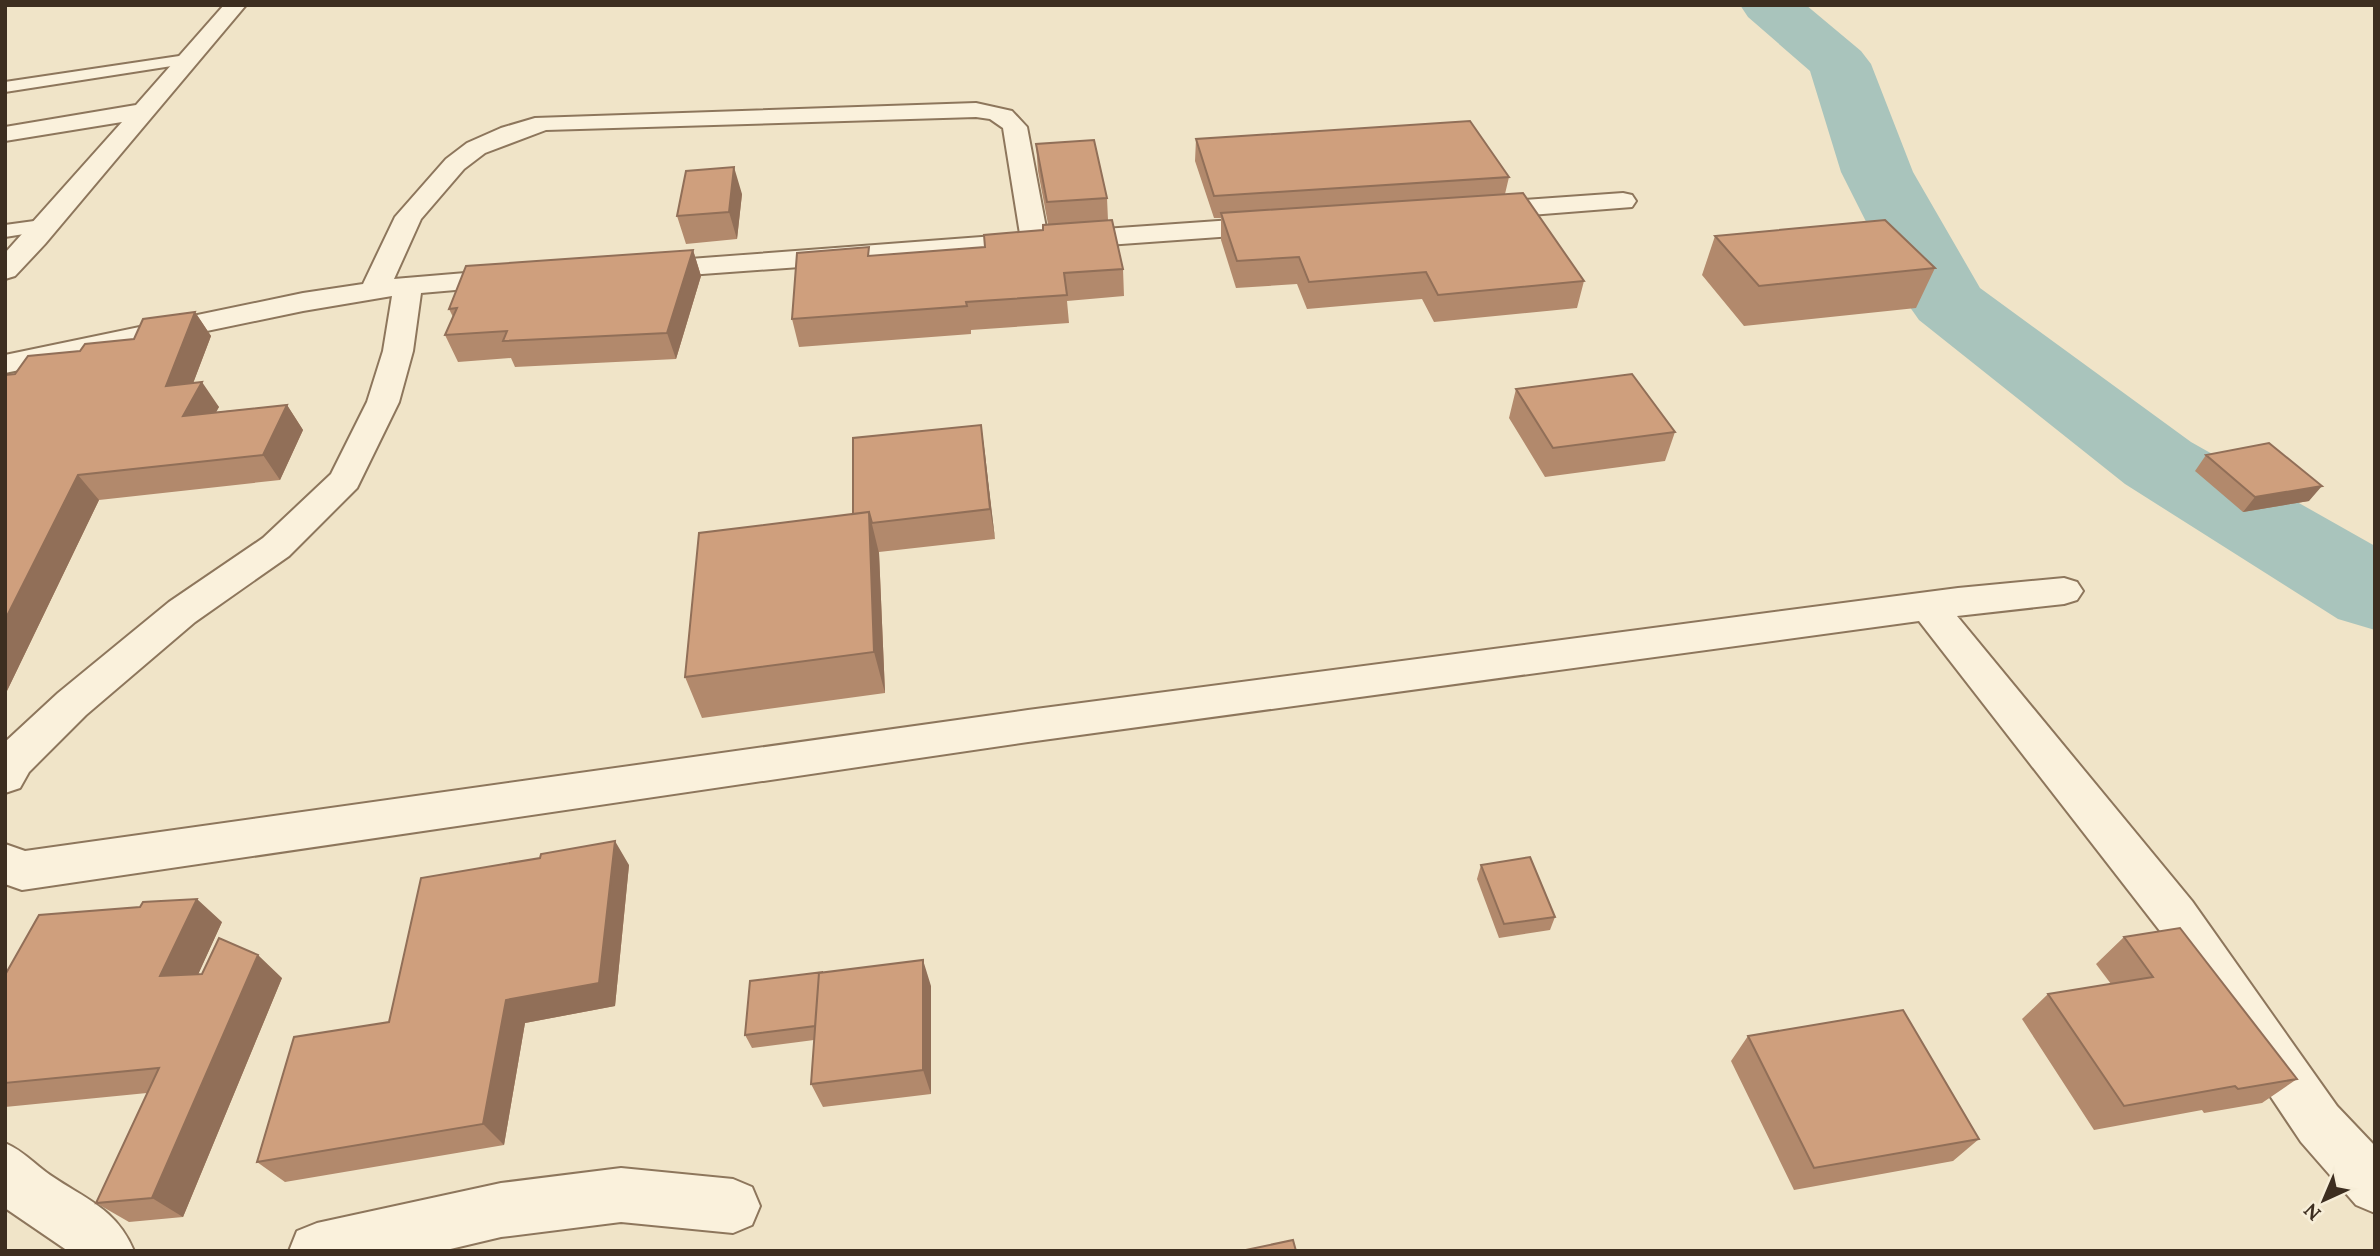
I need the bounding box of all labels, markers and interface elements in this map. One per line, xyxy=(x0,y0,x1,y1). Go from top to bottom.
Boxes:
north arrow xyxy=(2289,1165,2359,1235)
text: N xyxy=(2298,1198,2326,1226)

